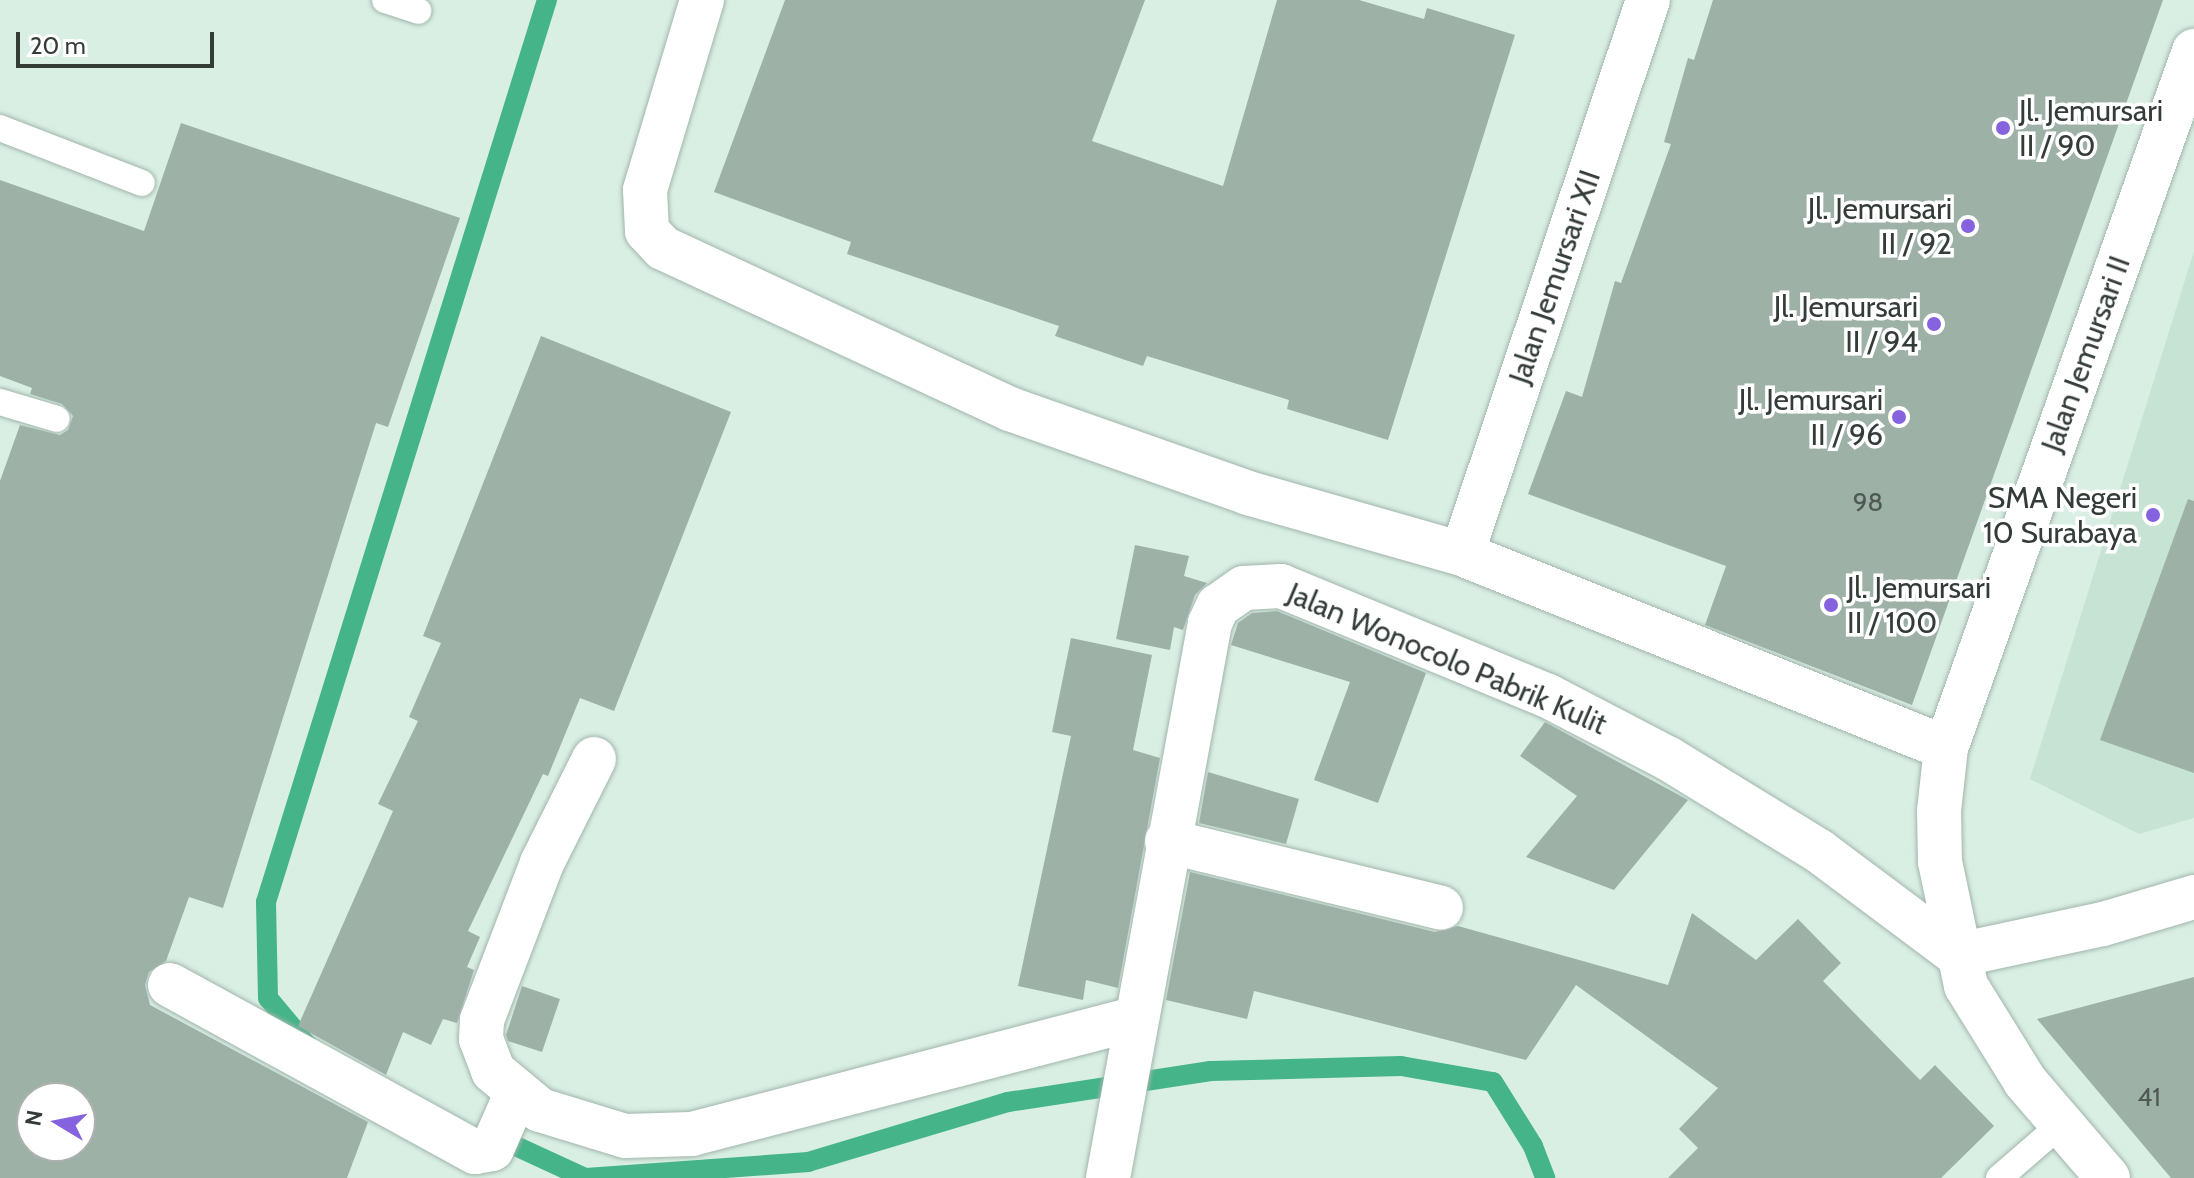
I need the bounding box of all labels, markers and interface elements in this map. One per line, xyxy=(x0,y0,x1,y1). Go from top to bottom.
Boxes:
scale bar xyxy=(20,16,218,66)
text: 20 m xyxy=(30,31,86,60)
place label: Jl. Jemursari II / 90 xyxy=(2019,93,2163,164)
marker: Jl. Jemursari II / 90 xyxy=(1994,119,2012,137)
street label: Jalan Jemursari XII xyxy=(1502,166,1608,388)
place label: Jl. Jemursari II / 92 xyxy=(1808,191,1952,262)
marker: Jl. Jemursari II / 92 xyxy=(1959,217,1977,235)
street label: Jalan Jemursari II xyxy=(2034,251,2138,457)
place label: Jl. Jemursari II / 94 xyxy=(1774,289,1918,360)
marker: Jl. Jemursari II / 94 xyxy=(1925,315,1943,333)
place label: Jl. Jemursari II / 96 xyxy=(1739,382,1883,452)
marker: Jl. Jemursari II / 96 xyxy=(1890,408,1908,426)
place label: SMA Negeri 10 Surabaya xyxy=(1983,480,2137,550)
house number: 98 xyxy=(1853,487,1883,519)
marker: SMA Negeri 10 Surabaya xyxy=(2144,506,2162,524)
place label: Jl. Jemursari II / 100 xyxy=(1847,570,1991,640)
street label: Jalan Wonocolo Pabrik Kulit xyxy=(1282,575,1612,743)
marker: Jl. Jemursari II / 100 xyxy=(1822,596,1840,614)
north arrow xyxy=(16,1082,96,1162)
house number: 41 xyxy=(2137,1082,2161,1114)
text: N xyxy=(19,1108,48,1128)

